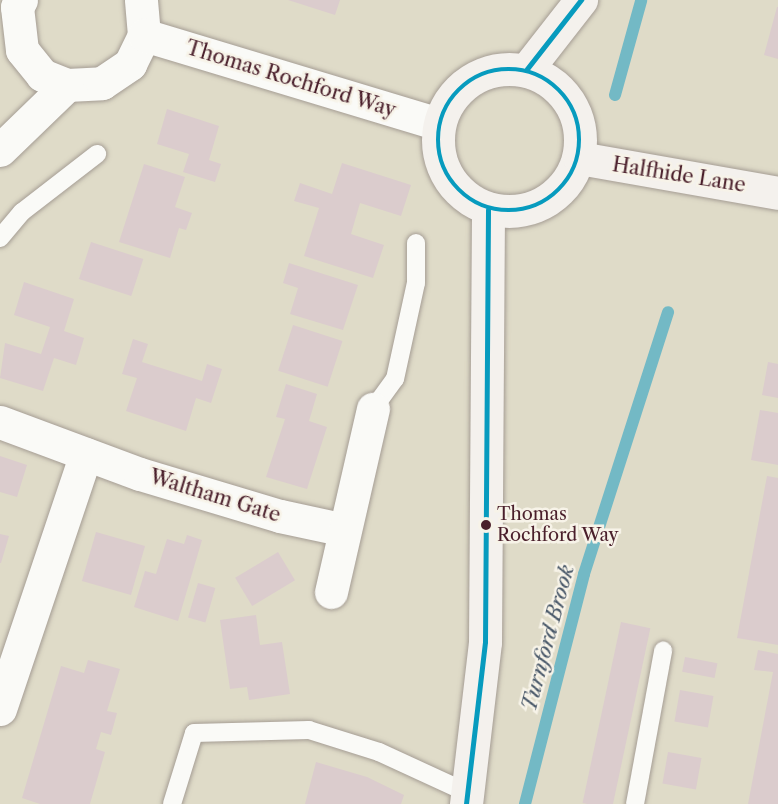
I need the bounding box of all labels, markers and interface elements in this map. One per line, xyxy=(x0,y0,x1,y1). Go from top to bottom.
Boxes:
street label: Thomas Rochford Way xyxy=(183,36,399,122)
street label: Halfhide Lane xyxy=(611,153,747,197)
street label: Waltham Gate xyxy=(147,465,283,527)
place label: Thomas Rochford Way xyxy=(497,504,619,546)
marker: Thomas Rochford Way xyxy=(480,519,492,531)
water label: Turnford Brook xyxy=(516,562,580,714)

